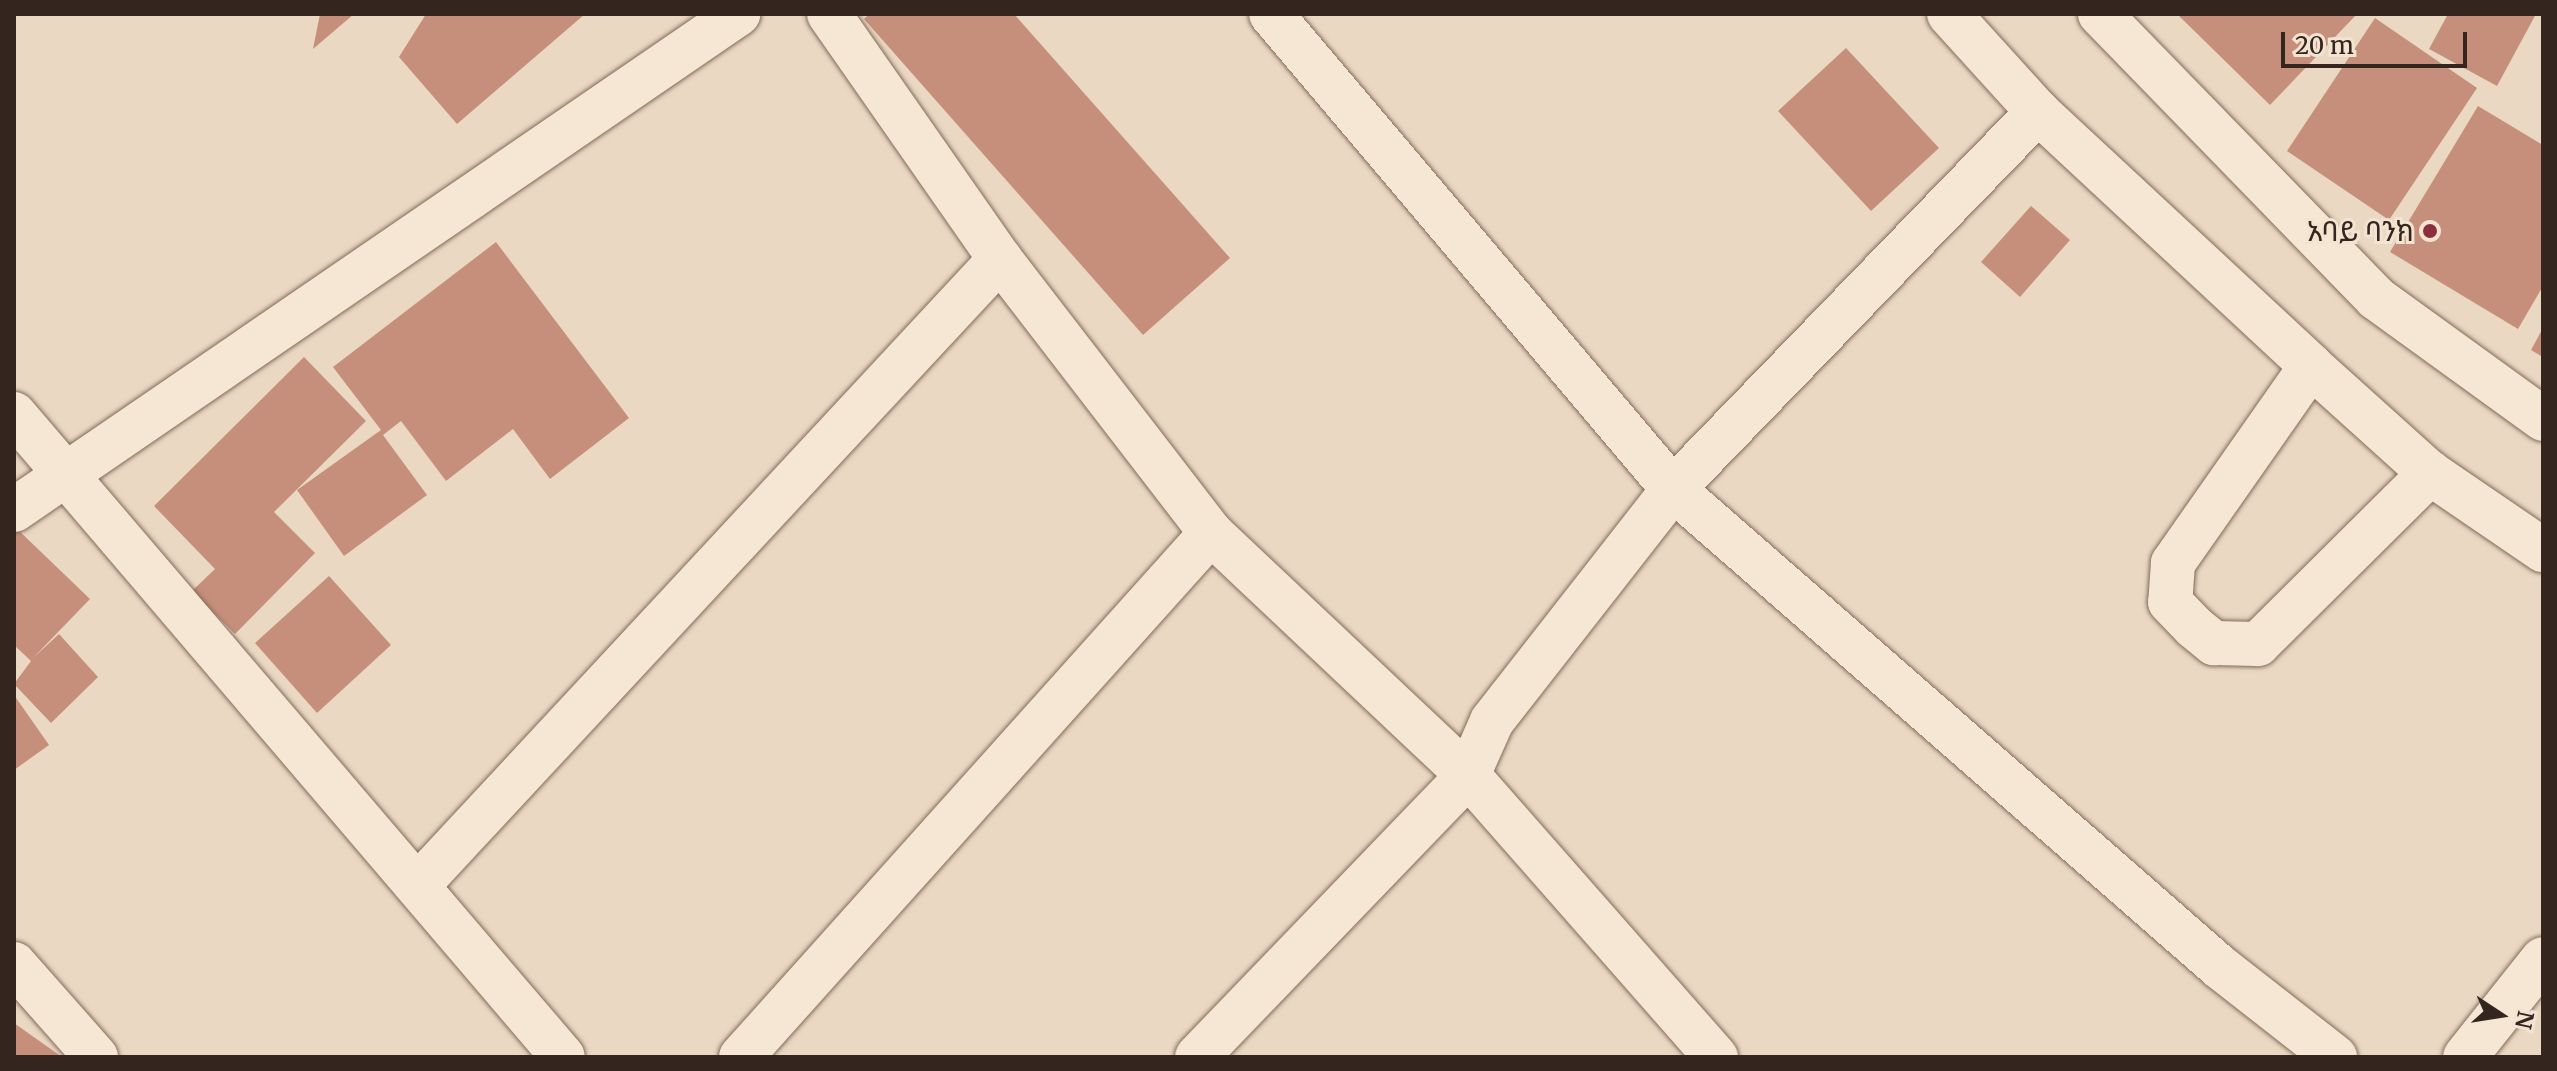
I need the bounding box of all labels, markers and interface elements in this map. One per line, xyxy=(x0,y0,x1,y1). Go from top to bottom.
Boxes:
scale bar xyxy=(2285,16,2471,66)
text: 20 m xyxy=(2295,30,2354,61)
place label: አባይ ባንክ xyxy=(2307,214,2414,248)
marker: አባይ ባንክ xyxy=(2421,222,2439,240)
north arrow xyxy=(2461,975,2541,1055)
text: N xyxy=(2509,1009,2540,1031)

